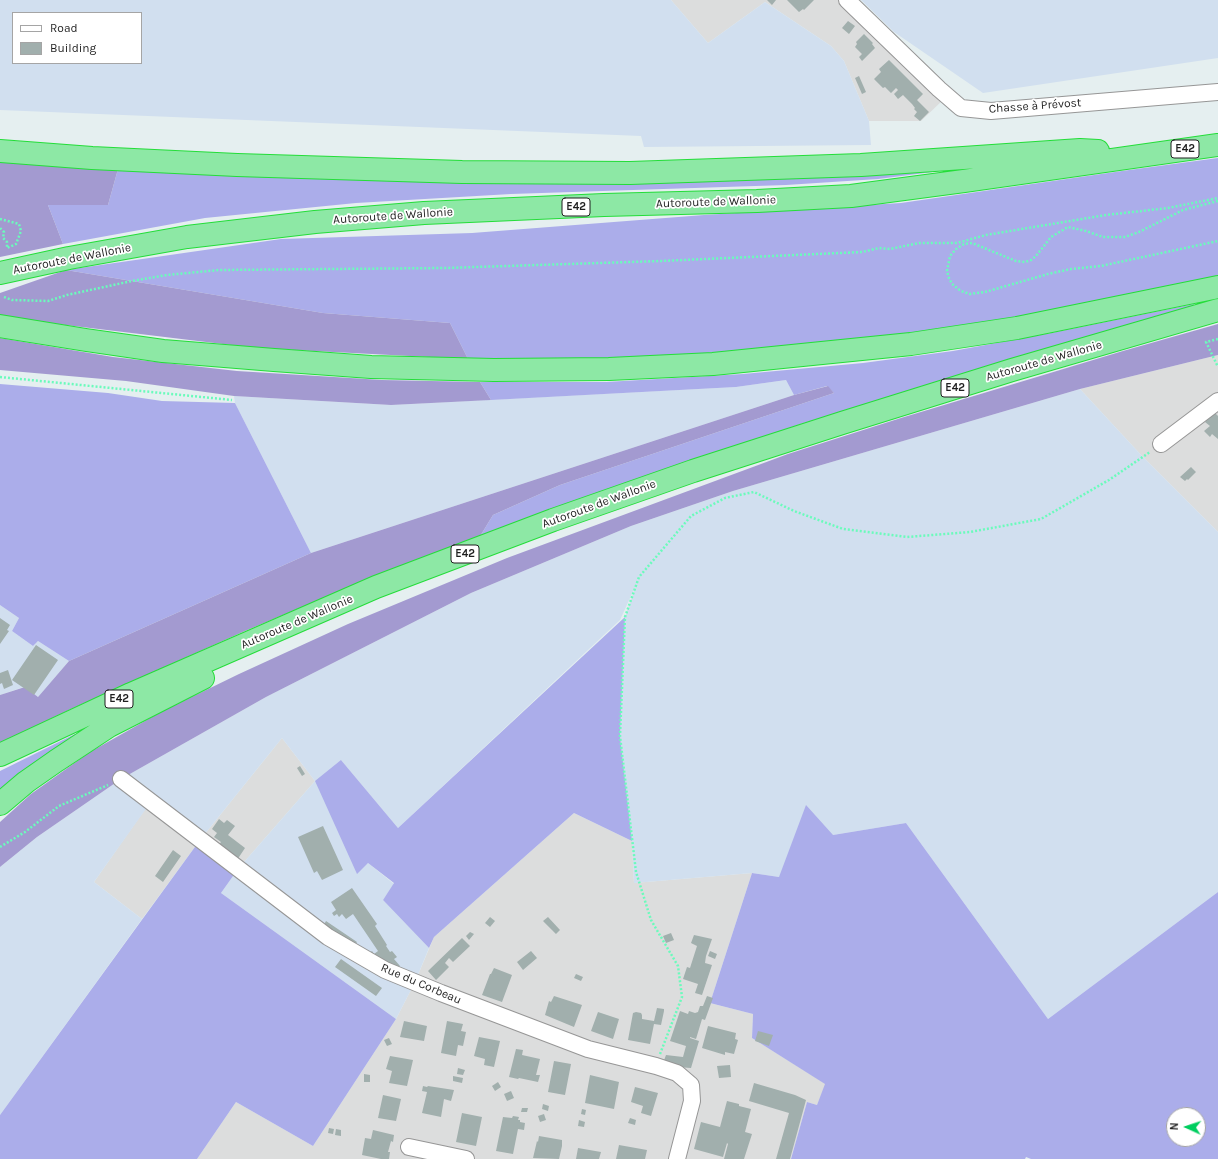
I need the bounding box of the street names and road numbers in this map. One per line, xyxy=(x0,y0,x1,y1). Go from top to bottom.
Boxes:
street label: Chasse à Prévost xyxy=(988,96,1082,116)
road number: E42 xyxy=(1171,140,1199,158)
street label: Autoroute de Wallonie xyxy=(656,193,776,211)
road number: E42 xyxy=(562,198,590,216)
street label: Autoroute de Wallonie xyxy=(333,205,453,227)
street label: Autoroute de Wallonie xyxy=(12,240,132,278)
street label: Autoroute de Wallonie xyxy=(984,338,1104,384)
road number: E42 xyxy=(941,379,969,397)
street label: Autoroute de Wallonie xyxy=(540,477,658,531)
road number: E42 xyxy=(451,545,479,563)
street label: Autoroute de Wallonie xyxy=(239,592,355,652)
road number: E42 xyxy=(105,690,133,708)
street label: Rue du Corbeau xyxy=(378,961,464,1007)

